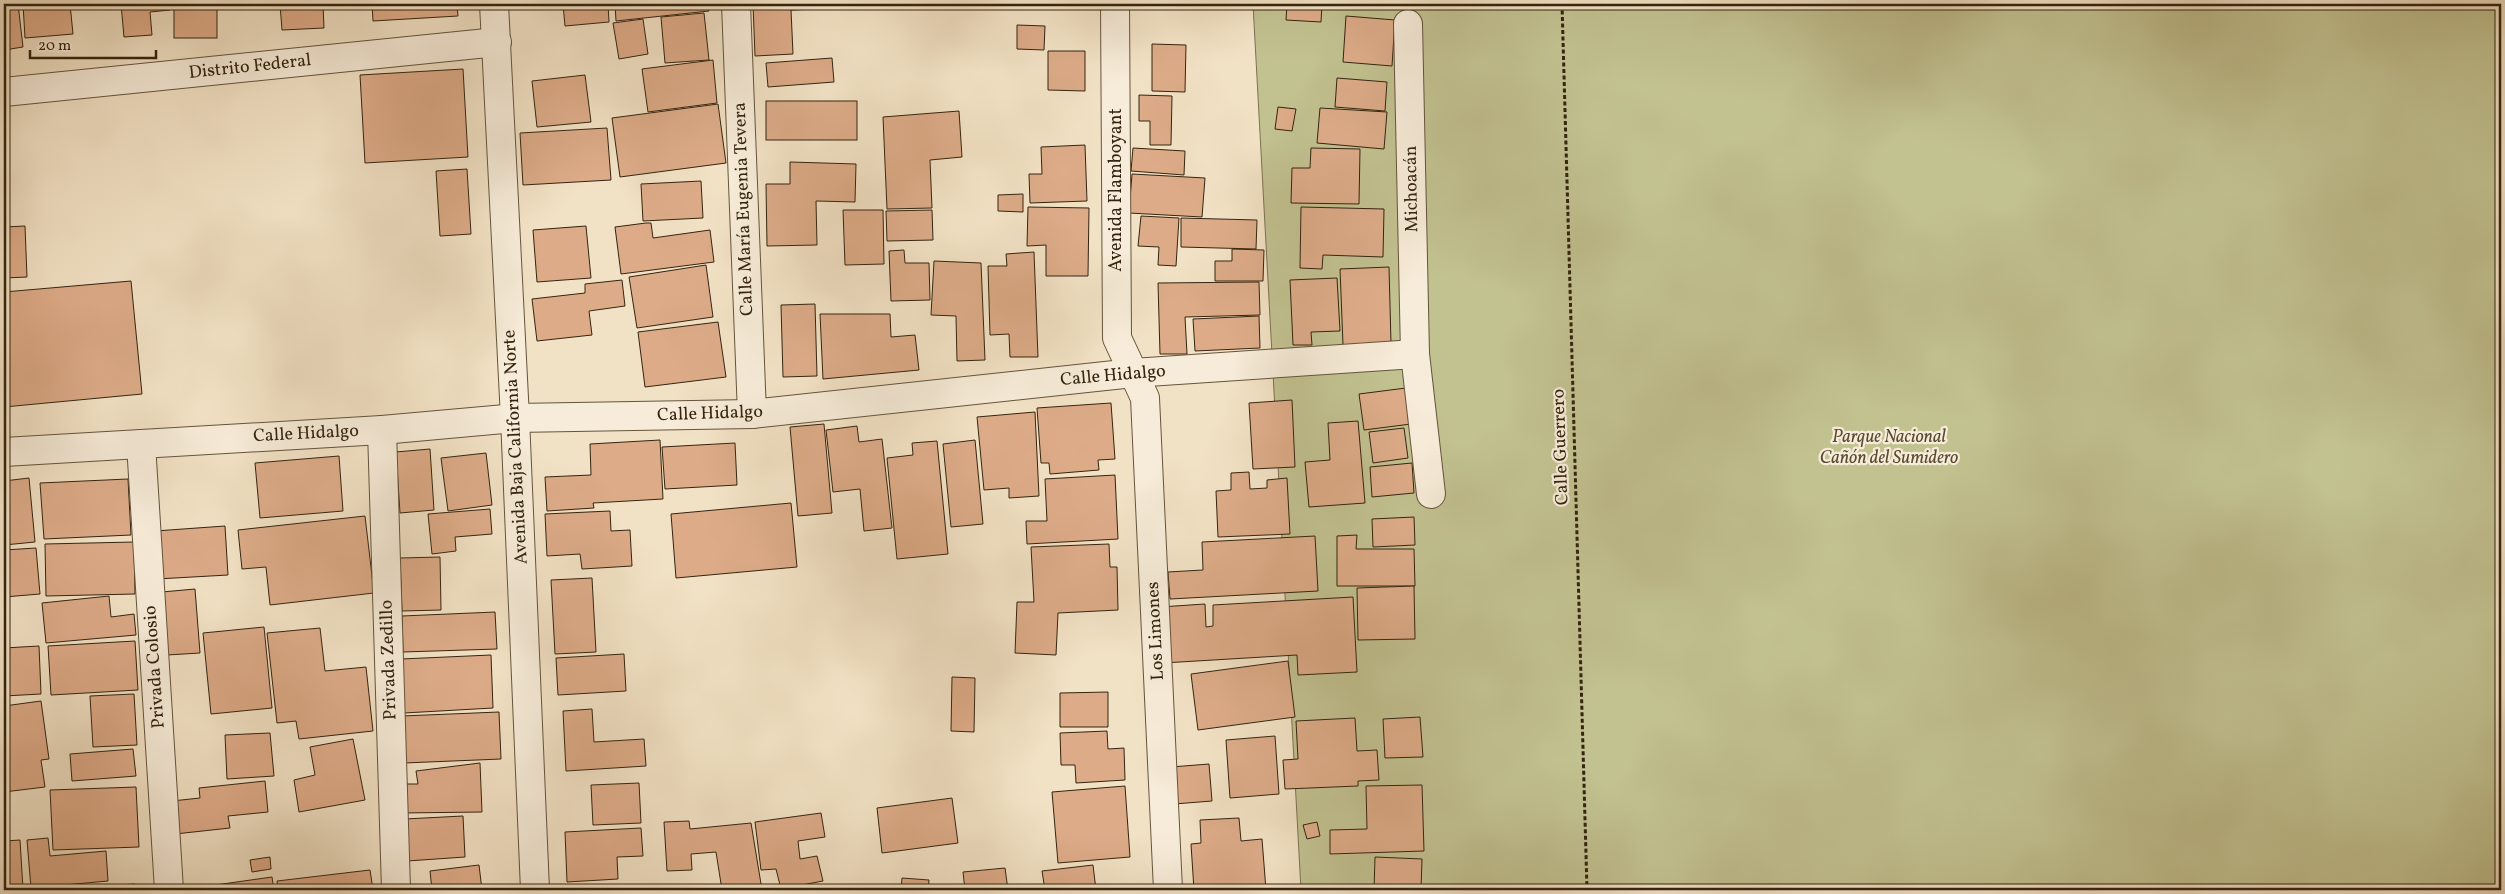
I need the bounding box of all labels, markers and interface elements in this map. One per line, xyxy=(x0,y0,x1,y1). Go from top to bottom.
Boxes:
scale bar xyxy=(30,28,156,60)
text: 20 m xyxy=(38,36,71,57)
street label: Distrito Federal xyxy=(187,48,313,86)
street label: Calle María Eugenia Tevera xyxy=(728,102,760,316)
street label: Avenida Flamboyant xyxy=(1104,108,1129,272)
street label: Michoacán xyxy=(1399,145,1425,233)
street label: Avenida Baja California Norte xyxy=(497,329,535,565)
street label: Calle Hidalgo xyxy=(1059,359,1167,393)
street label: Calle Guerrero xyxy=(1546,388,1576,506)
street label: Calle Hidalgo xyxy=(657,400,763,428)
street label: Calle Hidalgo xyxy=(252,419,360,449)
park label: Parque Nacional Cañón del Sumidero xyxy=(1820,425,1958,471)
street label: Los Limones xyxy=(1141,581,1171,681)
street label: Privada Zedillo xyxy=(374,599,404,721)
street label: Privada Colosio xyxy=(138,605,172,729)

